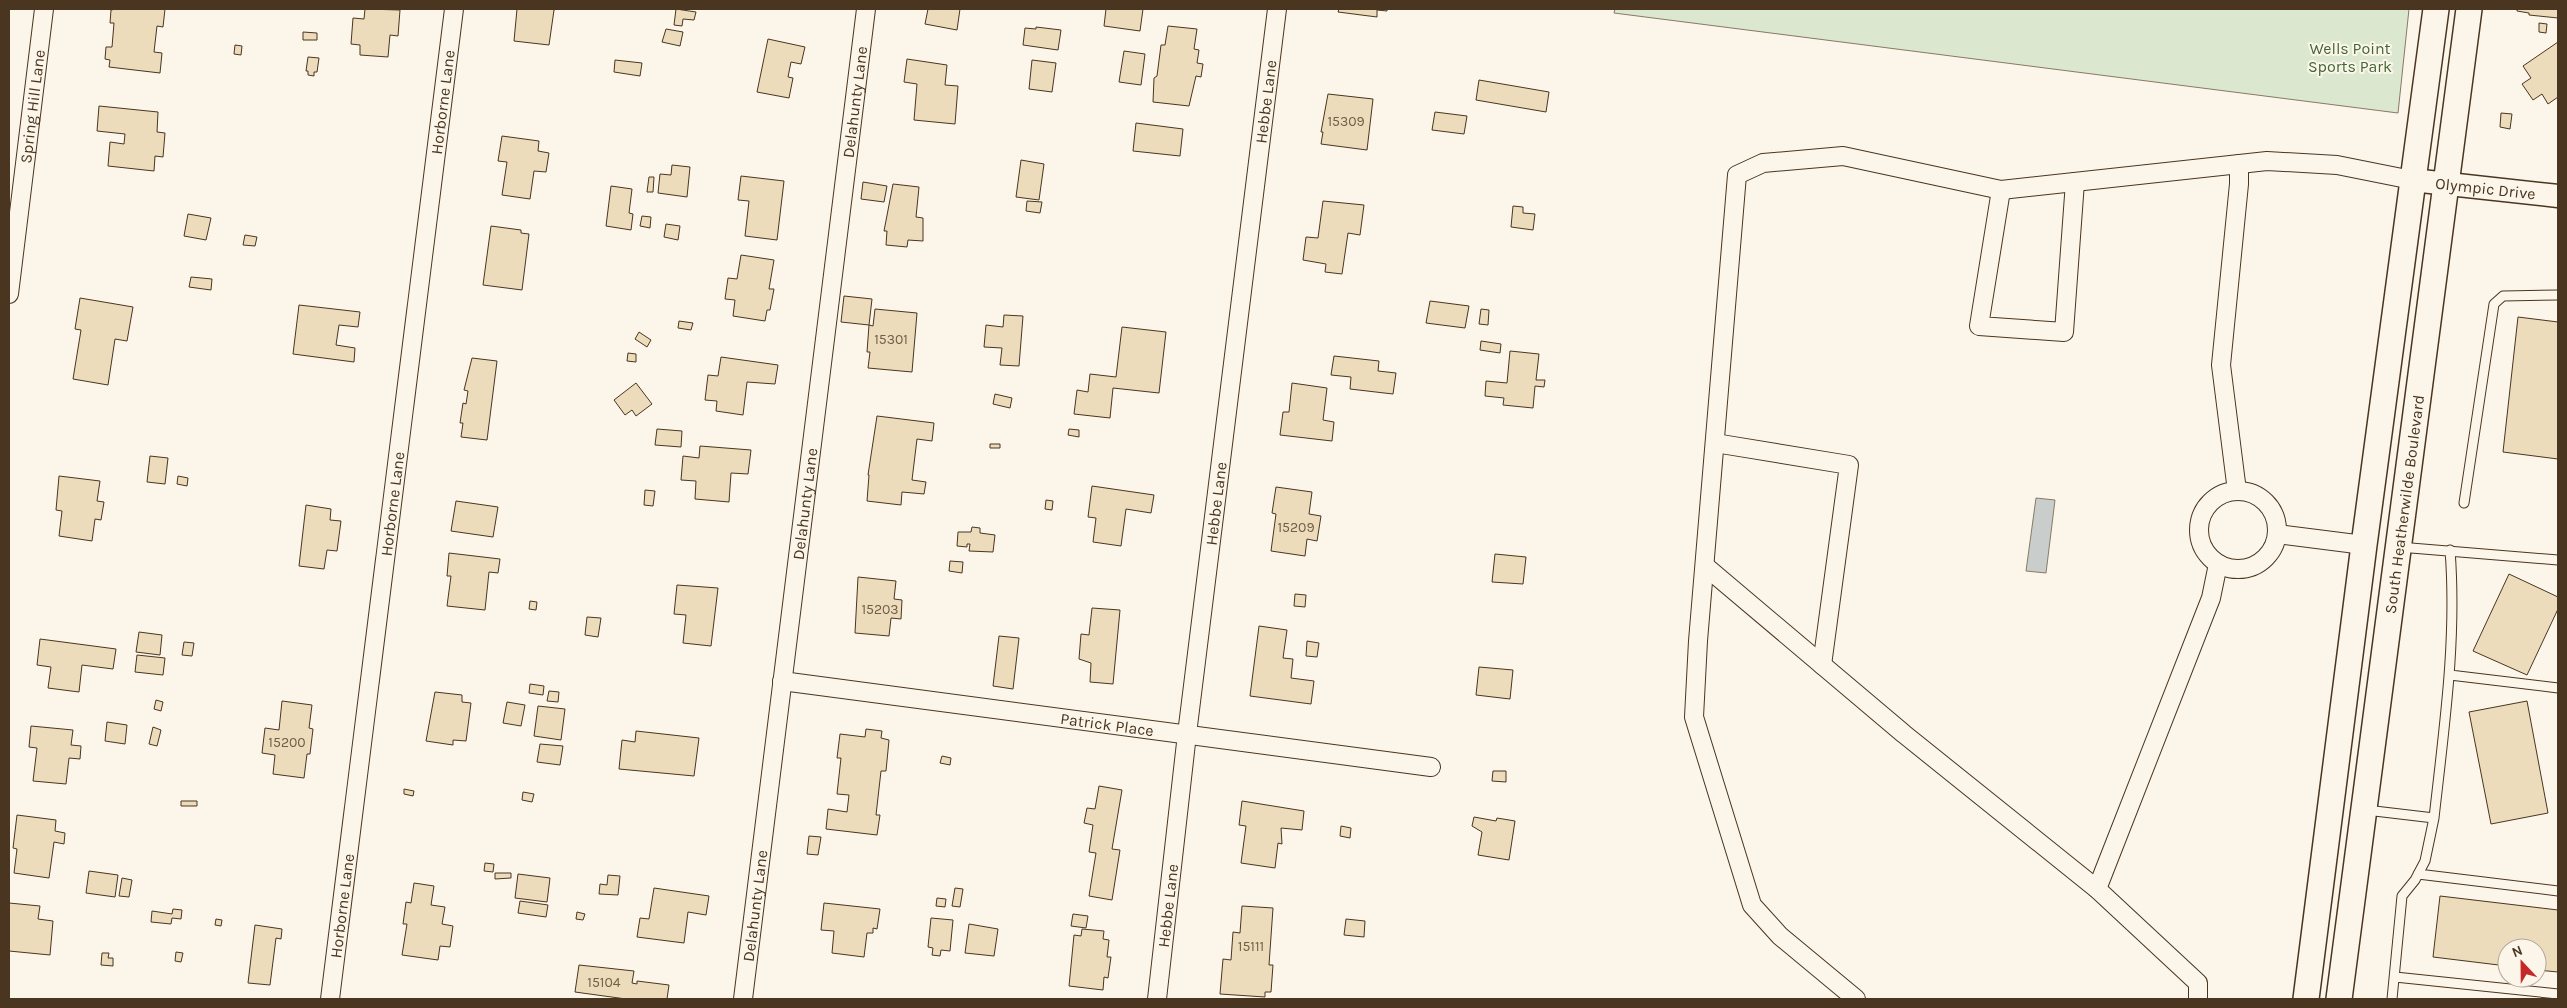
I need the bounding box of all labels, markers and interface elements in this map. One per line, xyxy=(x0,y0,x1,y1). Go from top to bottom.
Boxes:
park label: Wells Point Sports Park xyxy=(2308,39,2392,76)
street label: Delahunty Lane xyxy=(838,45,871,159)
street label: Spring Hill Lane xyxy=(16,48,48,164)
street label: Horborne Lane xyxy=(426,49,458,155)
street label: Hebbe Lane xyxy=(1251,59,1280,144)
house number: 15309 xyxy=(1327,113,1365,130)
street label: Olympic Drive xyxy=(2434,173,2537,203)
house number: 15301 xyxy=(874,331,908,348)
street label: South Heatherwilde Boulevard xyxy=(2380,394,2428,615)
street label: Delahunty Lane xyxy=(788,447,821,561)
street label: Horborne Lane xyxy=(376,451,408,557)
street label: Hebbe Lane xyxy=(1201,461,1230,546)
house number: 15209 xyxy=(1277,519,1315,536)
house number: 15203 xyxy=(861,601,899,618)
street label: Patrick Place xyxy=(1059,708,1155,740)
house number: 15200 xyxy=(268,734,306,751)
street label: Delahunty Lane xyxy=(738,849,771,963)
street label: Horborne Lane xyxy=(326,852,358,959)
street label: Hebbe Lane xyxy=(1153,863,1182,948)
house number: 15111 xyxy=(1238,938,1264,955)
north arrow xyxy=(2497,938,2547,988)
text: N xyxy=(2509,942,2525,961)
house number: 15104 xyxy=(587,974,621,991)

